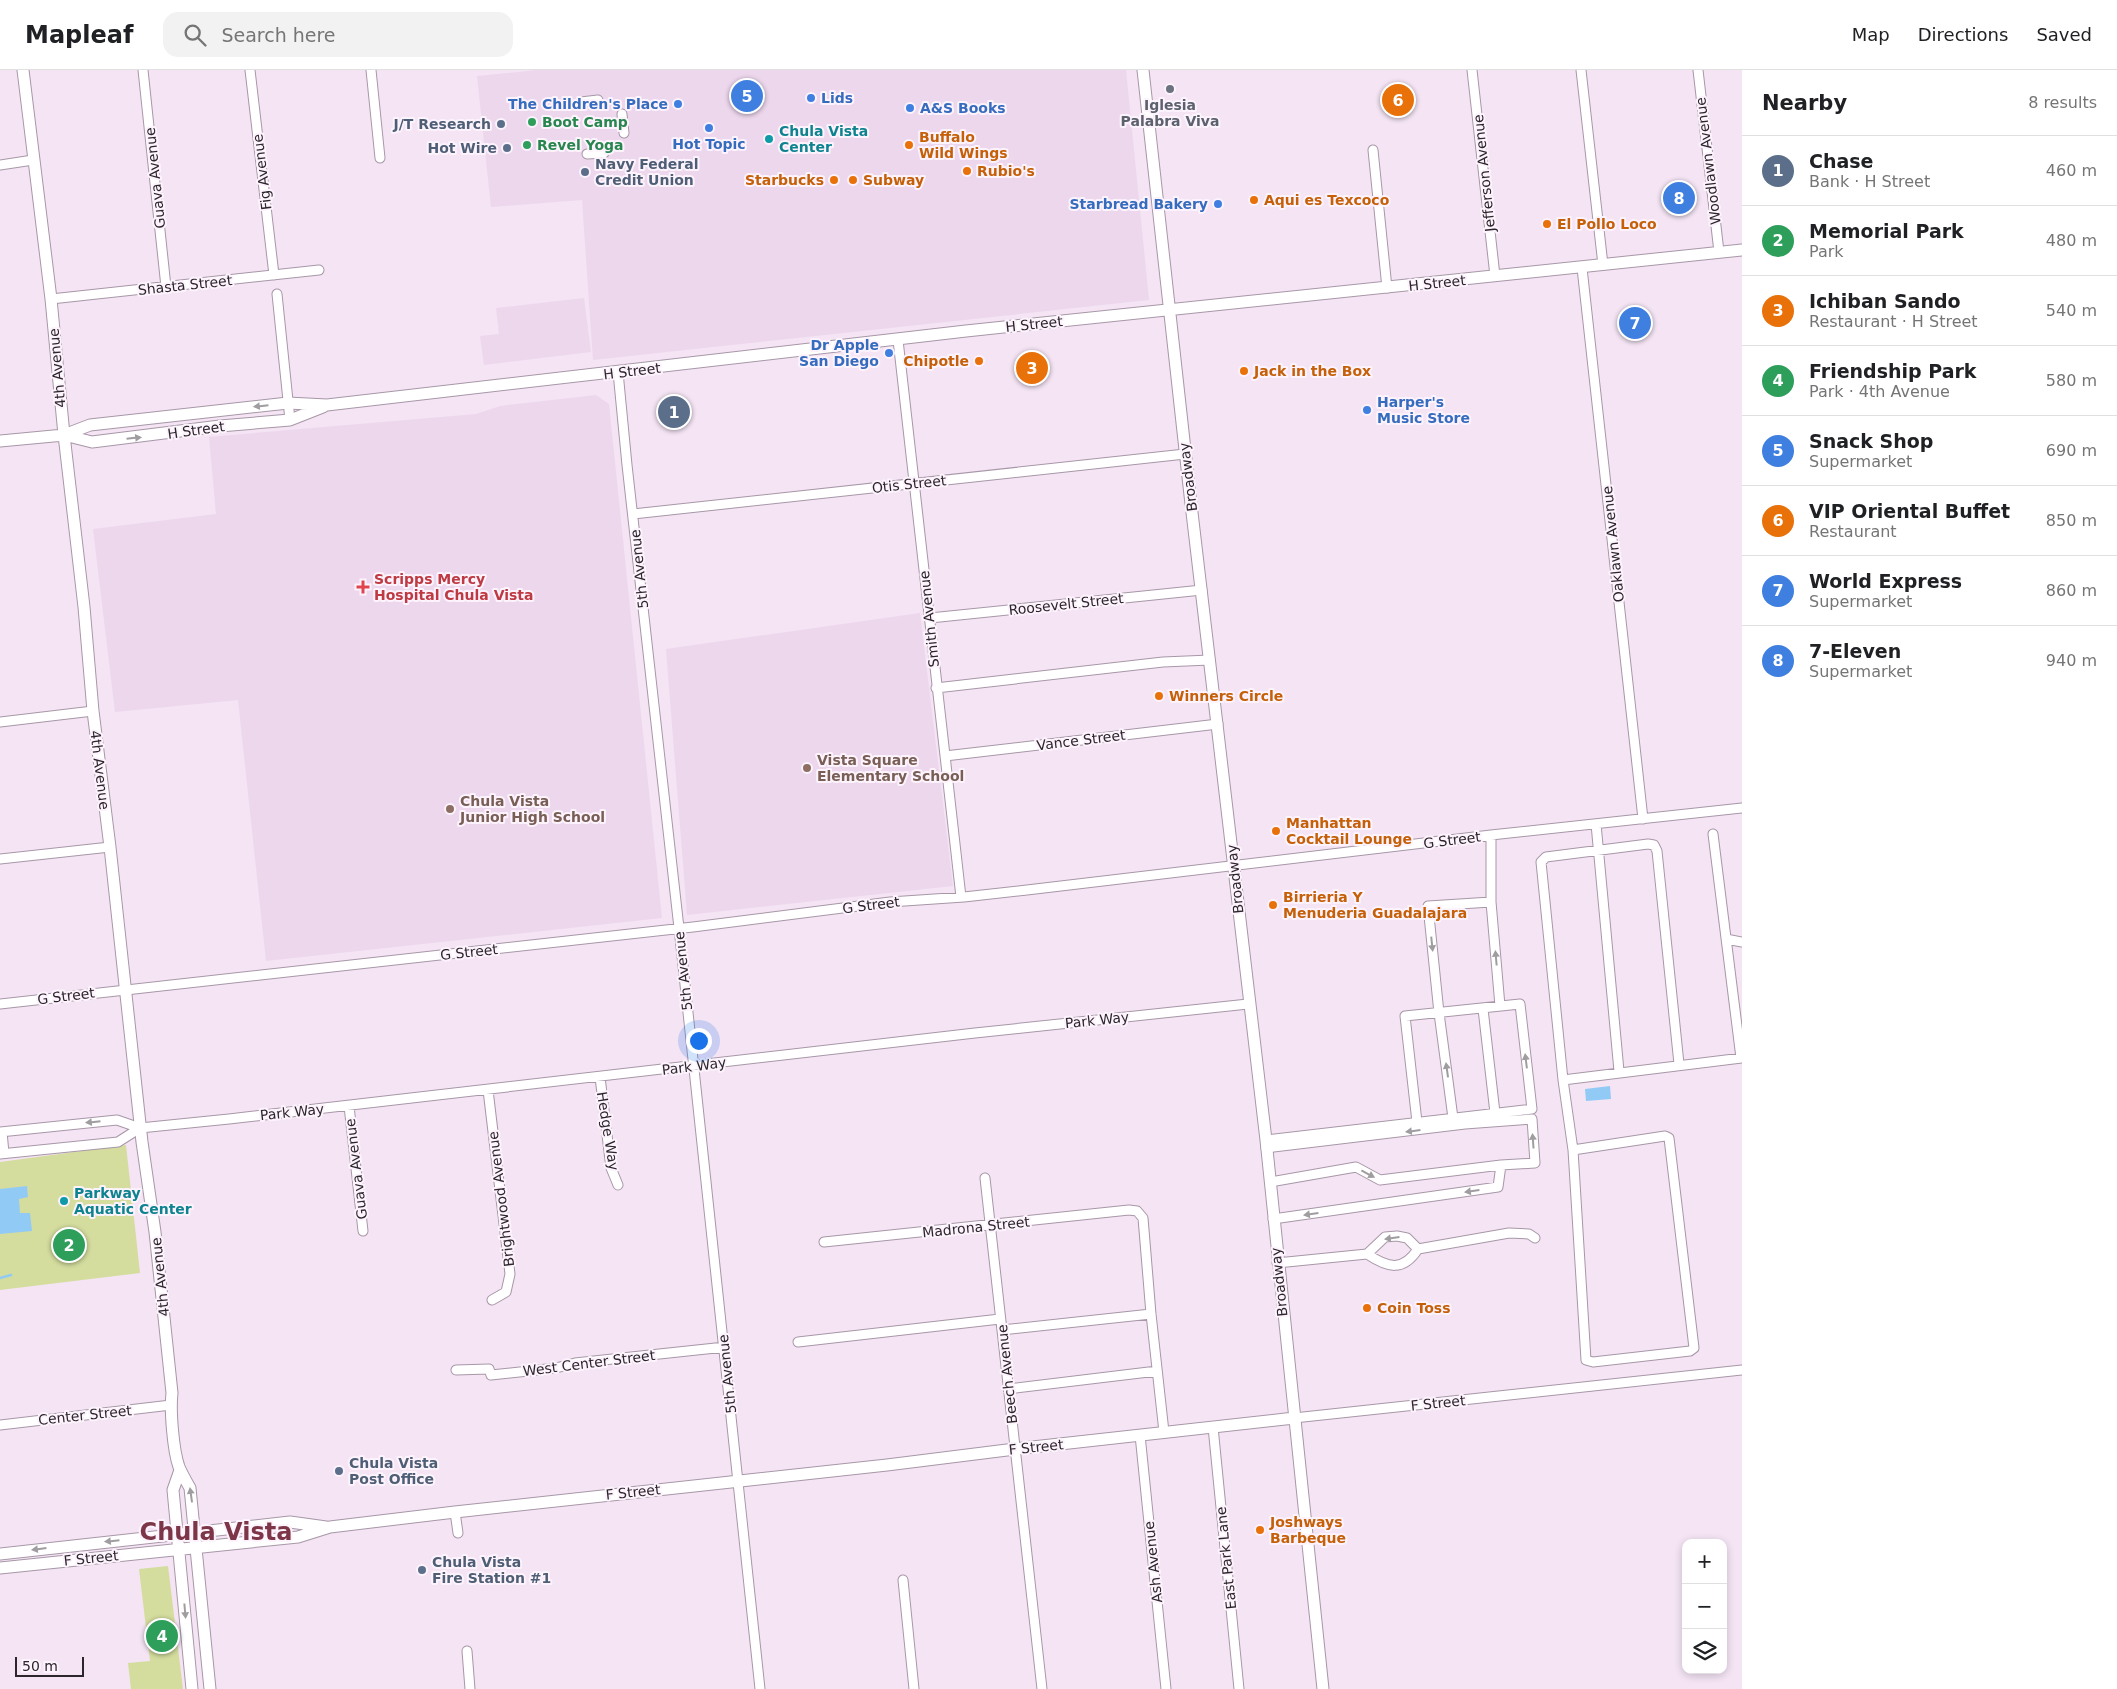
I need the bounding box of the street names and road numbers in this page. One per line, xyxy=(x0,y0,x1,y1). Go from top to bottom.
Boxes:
street label: Woodlawn Avenue xyxy=(1692,96,1724,226)
street label: Jefferson Avenue xyxy=(1470,114,1498,233)
street label: Guava Avenue xyxy=(142,127,168,229)
street label: Fig Avenue xyxy=(249,133,275,211)
street label: Shasta Street xyxy=(137,272,233,298)
street label: H Street xyxy=(1408,272,1467,294)
street label: H Street xyxy=(1005,313,1064,335)
street label: 4th Avenue xyxy=(46,328,68,408)
street label: H Street xyxy=(602,359,662,382)
street label: H Street xyxy=(166,418,226,442)
street label: Broadway xyxy=(1176,442,1200,512)
street label: Otis Street xyxy=(871,472,947,496)
street label: Oaklawn Avenue xyxy=(1599,485,1627,603)
street label: 5th Avenue xyxy=(627,529,651,609)
street label: Smith Avenue xyxy=(916,570,942,668)
street label: Roosevelt Street xyxy=(1008,590,1125,618)
street label: Vance Street xyxy=(1036,727,1127,753)
street label: 4th Avenue xyxy=(87,729,113,811)
street label: G Street xyxy=(1422,828,1482,851)
street label: Broadway xyxy=(1223,844,1247,914)
street label: G Street xyxy=(841,893,901,916)
street label: 5th Avenue xyxy=(671,931,695,1011)
street label: G Street xyxy=(439,941,499,963)
street label: G Street xyxy=(36,984,96,1007)
street label: Park Way xyxy=(1064,1009,1130,1031)
street label: Park Way xyxy=(661,1054,727,1078)
street label: Hedge Way xyxy=(594,1090,622,1172)
street label: Park Way xyxy=(259,1101,325,1123)
street label: Guava Avenue xyxy=(342,1118,370,1220)
street label: Brightwood Avenue xyxy=(485,1130,517,1268)
street label: Madrona Street xyxy=(921,1213,1031,1241)
street label: 4th Avenue xyxy=(148,1237,172,1317)
street label: Broadway xyxy=(1267,1247,1291,1317)
street label: Beech Avenue xyxy=(994,1323,1020,1425)
street label: 5th Avenue xyxy=(715,1334,739,1414)
street label: West Center Street xyxy=(522,1347,656,1379)
street label: F Street xyxy=(1410,1392,1467,1414)
street label: Center Street xyxy=(37,1402,133,1428)
street label: F Street xyxy=(1008,1436,1065,1458)
street label: F Street xyxy=(605,1481,662,1503)
street label: East Park Lane xyxy=(1213,1506,1239,1610)
street label: Ash Avenue xyxy=(1141,1520,1165,1604)
street label: F Street xyxy=(63,1547,120,1569)

